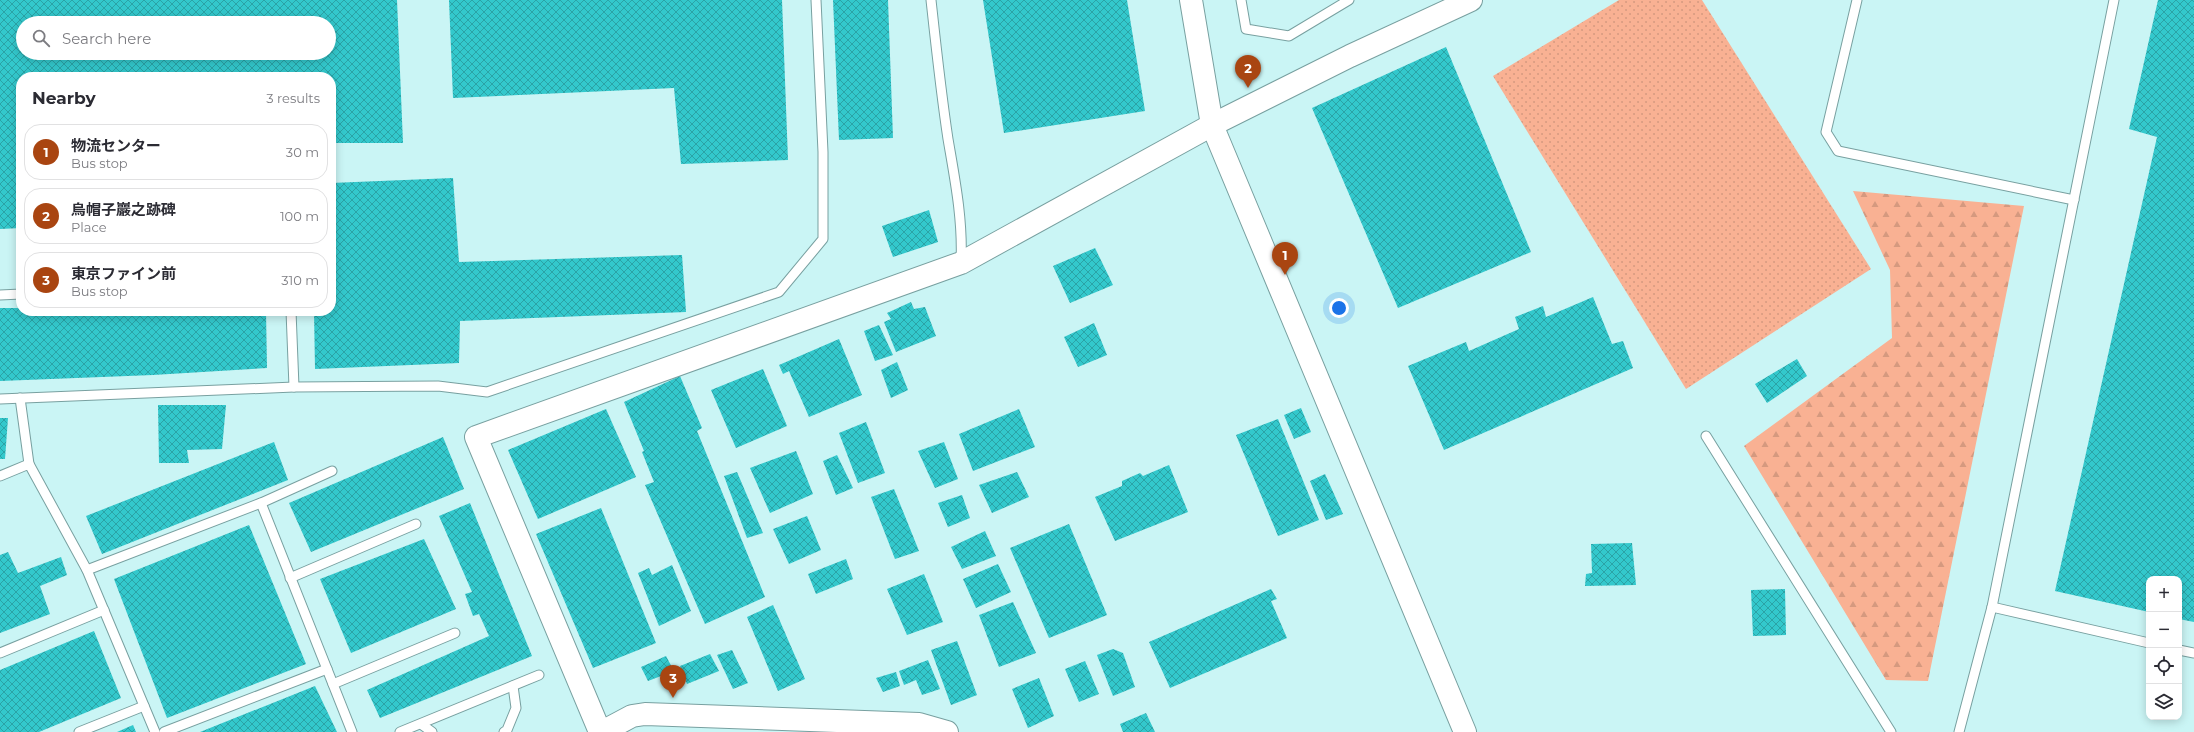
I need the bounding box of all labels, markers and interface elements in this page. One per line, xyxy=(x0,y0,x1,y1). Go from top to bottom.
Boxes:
search box xyxy=(16,16,336,60)
icon: search xyxy=(30,27,52,49)
text: Search here xyxy=(62,29,151,48)
pin: 2 xyxy=(1235,55,1261,88)
text: Nearby xyxy=(32,88,96,108)
text: 3 results xyxy=(266,90,320,106)
text: 物流センター xyxy=(71,136,161,155)
text: 1 xyxy=(43,144,49,160)
text: 30 m xyxy=(286,144,319,160)
text: Bus stop xyxy=(71,155,128,171)
text: 烏帽子巖之跡碑 xyxy=(71,200,176,219)
text: 2 xyxy=(42,208,50,224)
text: 100 m xyxy=(280,208,319,224)
text: Place xyxy=(71,219,107,235)
pin: 1 xyxy=(1272,242,1298,275)
text: 東京ファイン前 xyxy=(71,264,176,283)
text: 3 xyxy=(42,272,50,288)
text: 310 m xyxy=(281,272,319,288)
text: Bus stop xyxy=(71,283,128,299)
your location xyxy=(1329,298,1349,318)
map controls xyxy=(2146,576,2182,720)
button: + xyxy=(2146,576,2182,612)
button: − xyxy=(2146,612,2182,648)
button: locate xyxy=(2146,648,2182,684)
pin: 3 xyxy=(660,665,686,698)
button: layers xyxy=(2146,684,2182,720)

